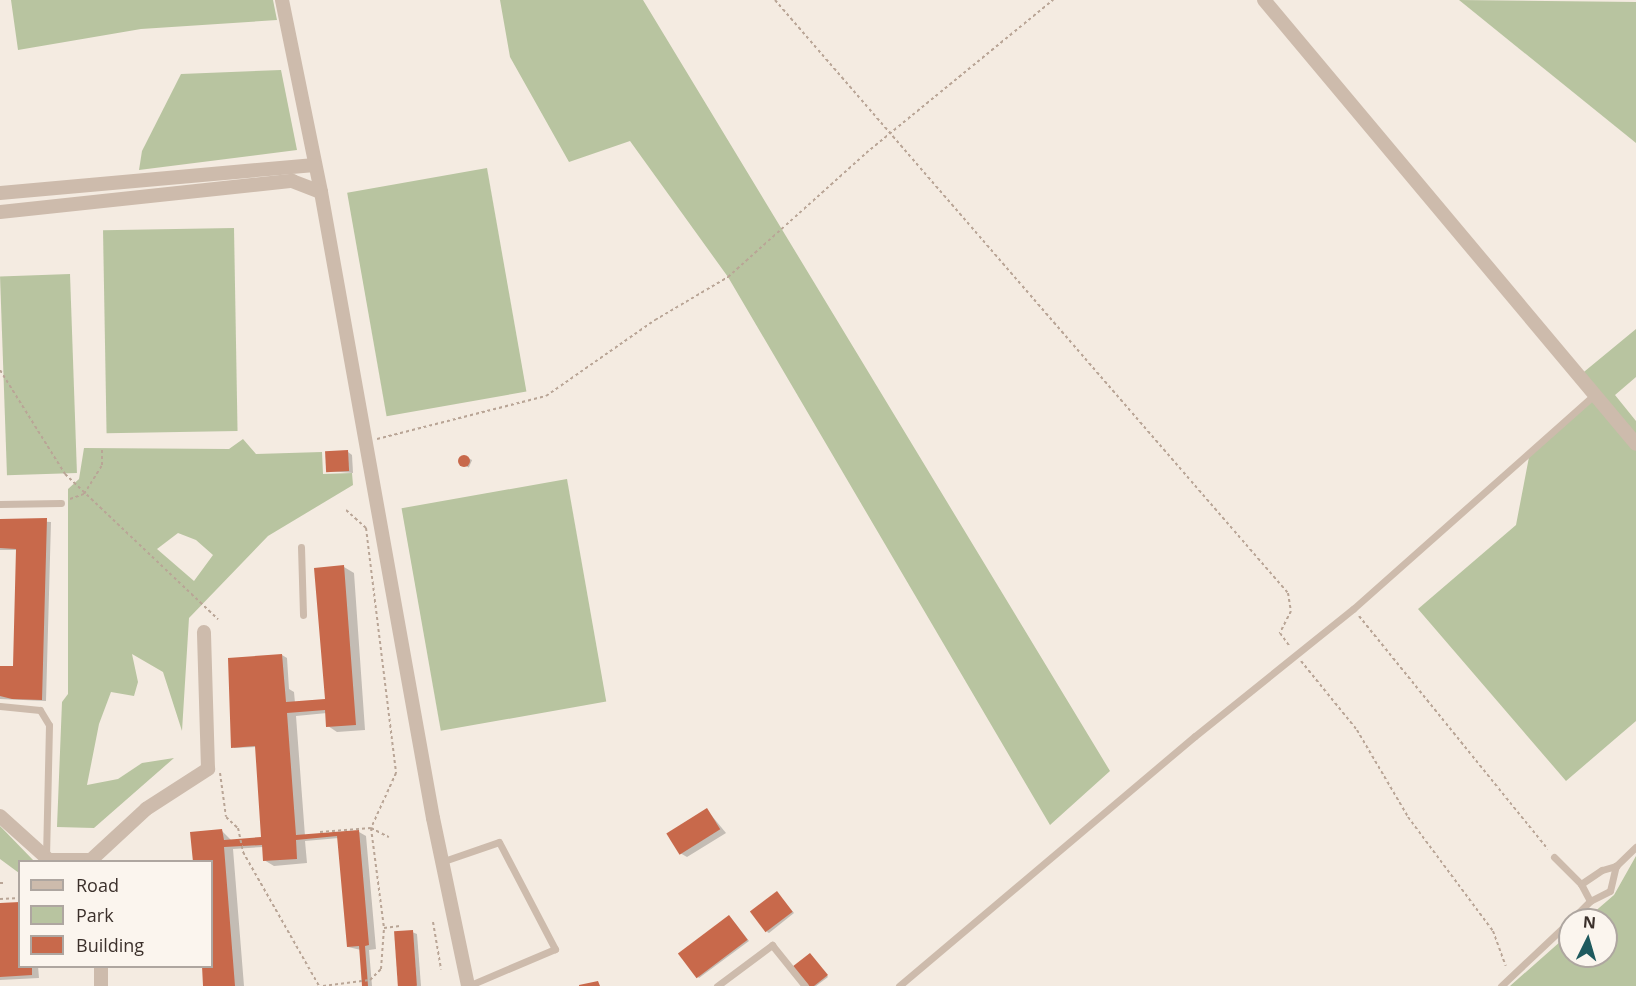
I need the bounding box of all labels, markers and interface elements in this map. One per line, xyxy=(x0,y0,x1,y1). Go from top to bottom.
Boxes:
legend xyxy=(18,860,213,968)
text: Road xyxy=(76,873,119,897)
text: Park xyxy=(76,903,114,927)
north arrow xyxy=(1558,908,1618,968)
text: N xyxy=(1582,911,1597,934)
text: Building xyxy=(76,933,144,957)

